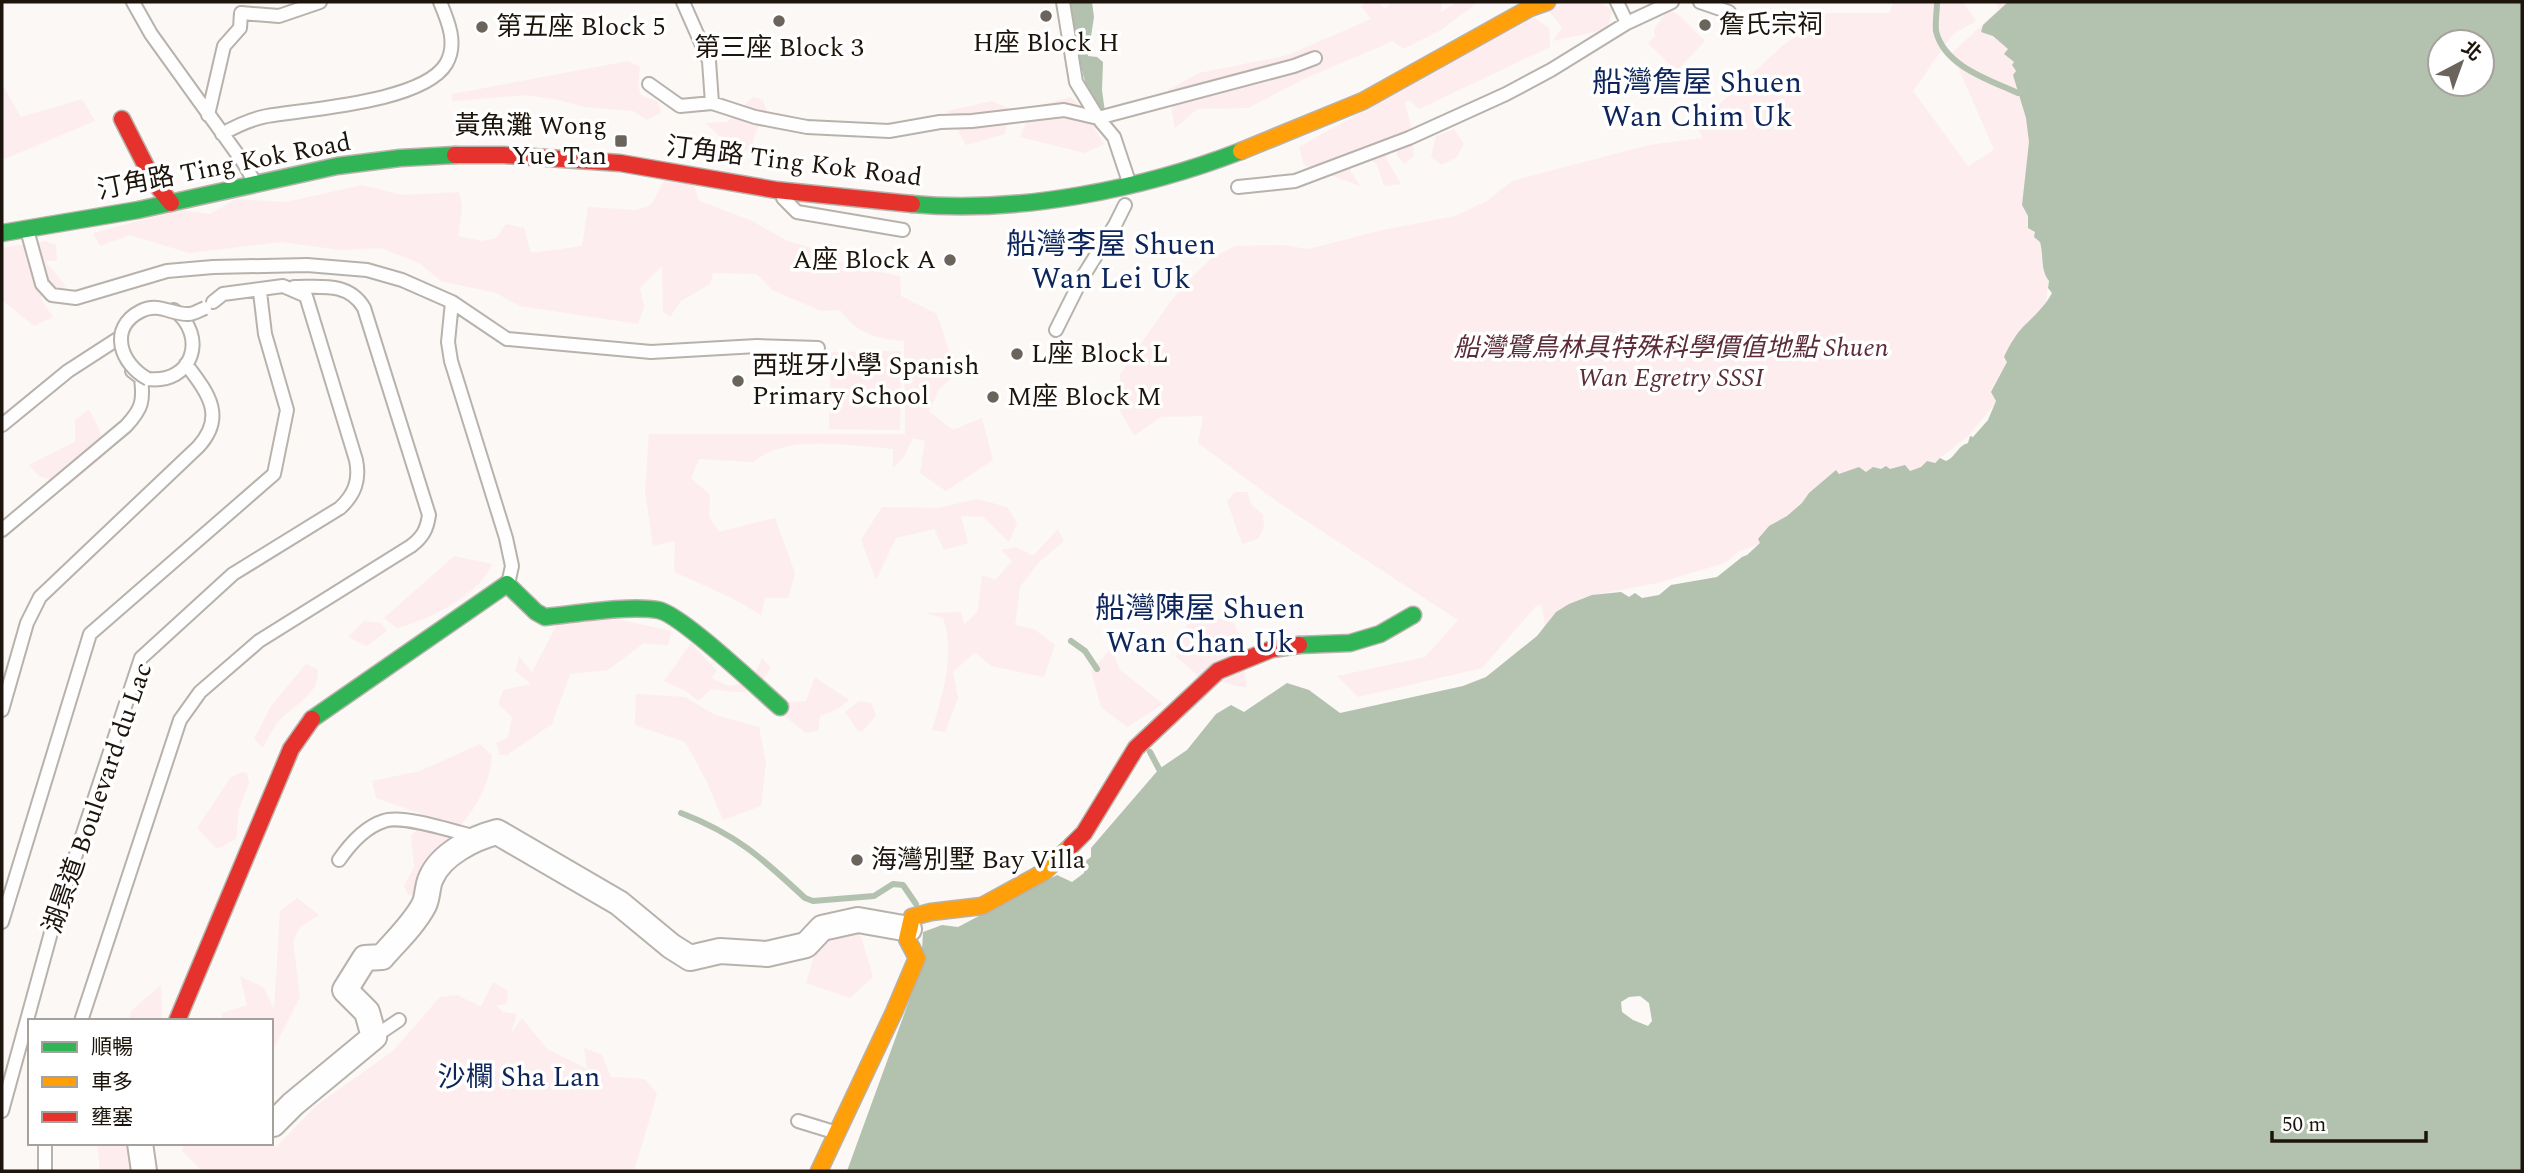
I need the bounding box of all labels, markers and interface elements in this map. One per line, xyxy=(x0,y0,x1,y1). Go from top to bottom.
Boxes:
place label: 詹氏宗祠 xyxy=(1719,5,1823,45)
place label: 第五座 Block 5 xyxy=(496,7,666,47)
marker: H座 Block H xyxy=(1038,8,1054,24)
marker: 第三座 Block 3 xyxy=(771,13,787,29)
marker: 詹氏宗祠 xyxy=(1697,17,1713,33)
marker: 第五座 Block 5 xyxy=(474,19,490,35)
place label: H座 Block H xyxy=(973,23,1119,63)
place label: 第三座 Block 3 xyxy=(694,28,864,68)
north arrow xyxy=(2426,28,2496,98)
text: 北 xyxy=(2454,34,2488,68)
district label: 船灣詹屋 Shuen Wan Chim Uk xyxy=(1592,60,1802,140)
place label: 黃魚灘 Wong Yue Tan xyxy=(454,106,607,176)
street label: 汀角路 Ting Kok Road xyxy=(94,122,354,210)
street label: 汀角路 Ting Kok Road xyxy=(664,126,924,198)
marker: 黃魚灘 Wong Yue Tan xyxy=(613,133,629,149)
district label: 船灣李屋 Shuen Wan Lei Uk xyxy=(1006,222,1216,302)
place label: A座 Block A xyxy=(792,240,936,280)
marker: A座 Block A xyxy=(942,252,958,268)
park label: 船灣鷺鳥林具特殊科學價值地點 Shuen Wan Egretry SSSI xyxy=(1454,328,1889,398)
place label: L座 Block L xyxy=(1031,334,1169,374)
place label: 西班牙小學 Spanish Primary School xyxy=(752,346,979,416)
marker: L座 Block L xyxy=(1009,346,1025,362)
marker: 西班牙小學 Spanish Primary School xyxy=(730,373,746,389)
place label: M座 Block M xyxy=(1007,377,1162,417)
marker: M座 Block M xyxy=(985,389,1001,405)
district label: 船灣陳屋 Shuen Wan Chan Uk xyxy=(1095,586,1305,666)
street label: 湖景道 Boulevard du Lac xyxy=(33,657,163,939)
place label: 海灣別墅 Bay Villa xyxy=(871,840,1086,880)
marker: 海灣別墅 Bay Villa xyxy=(849,852,865,868)
legend xyxy=(28,1019,273,1145)
text: 順暢 xyxy=(91,1032,133,1064)
district label: 沙欄 Sha Lan xyxy=(438,1056,600,1099)
text: 車多 xyxy=(91,1067,133,1099)
scale bar xyxy=(2272,1100,2426,1144)
text: 壅塞 xyxy=(91,1102,133,1134)
text: 50 m xyxy=(2282,1109,2326,1141)

